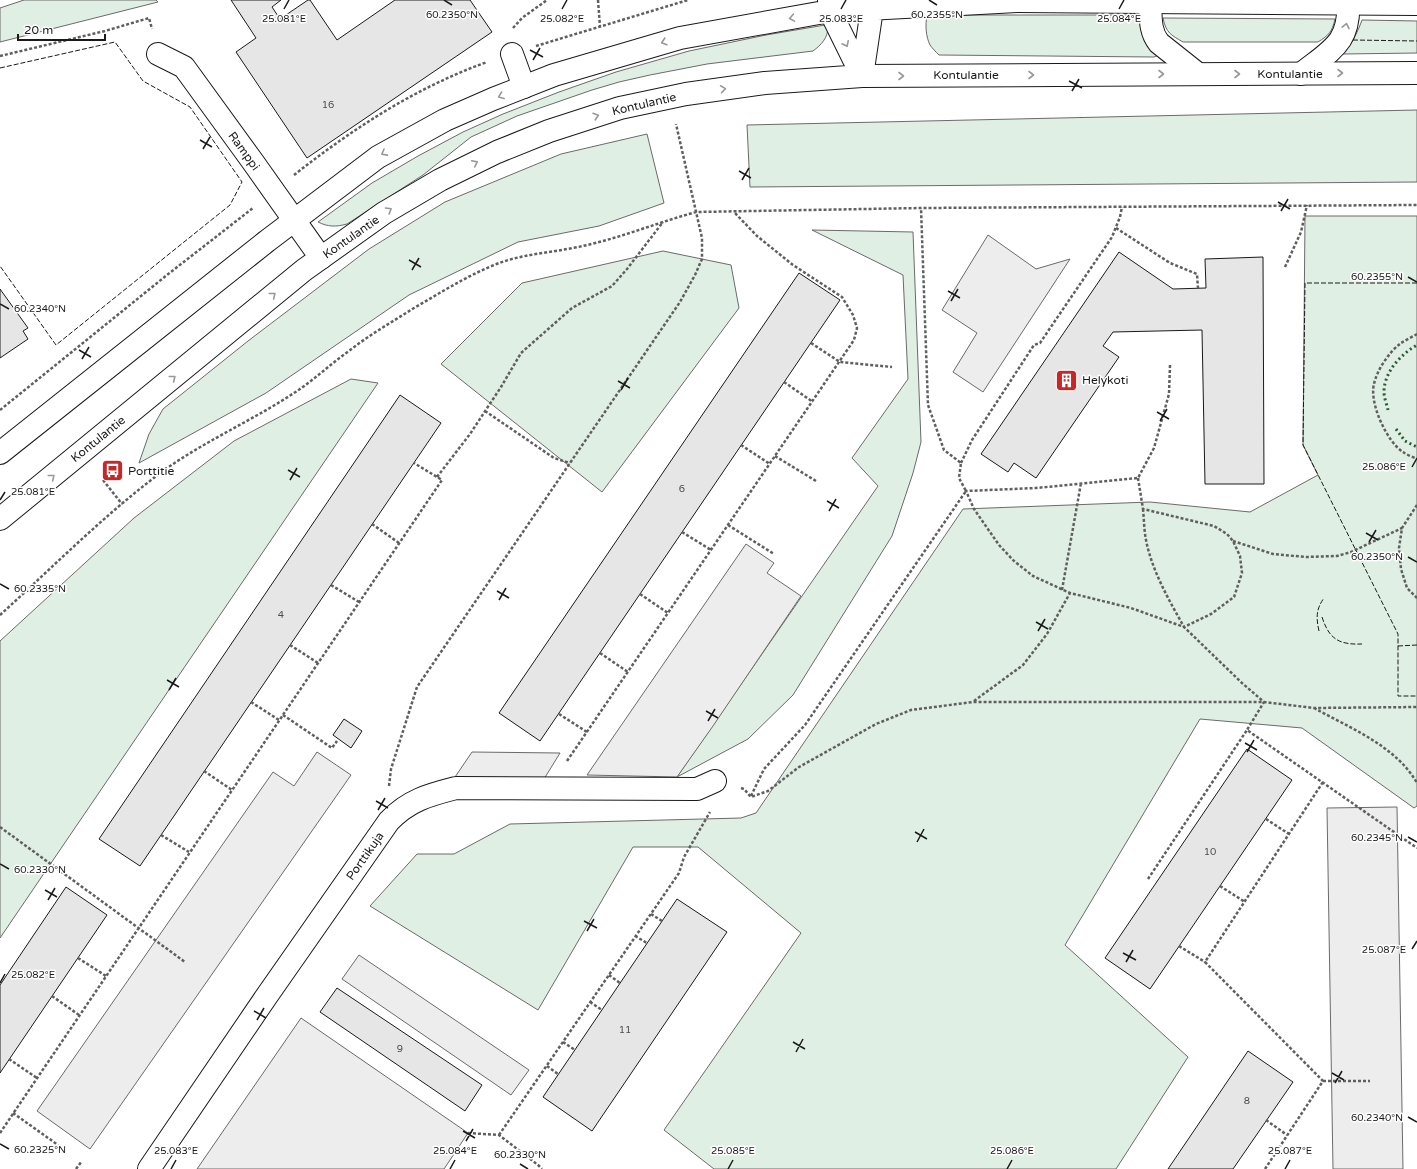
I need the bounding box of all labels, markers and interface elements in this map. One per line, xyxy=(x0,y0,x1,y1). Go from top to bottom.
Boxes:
text: 60.2350°N xyxy=(426,9,478,21)
text: 60.2355°N xyxy=(911,9,963,21)
text: 25.081°E xyxy=(262,13,306,25)
text: 25.082°E xyxy=(540,13,584,25)
one-way arrow xyxy=(789,13,795,22)
text: 25.083°E xyxy=(819,13,863,25)
text: 25.084°E xyxy=(1097,13,1141,25)
scale bar xyxy=(18,16,105,42)
text: 20 m xyxy=(24,23,53,37)
one-way arrow xyxy=(1342,23,1350,29)
one-way arrow xyxy=(661,37,668,46)
one-way arrow xyxy=(841,39,849,47)
street label: Kontulantie xyxy=(1257,67,1323,81)
street label: Kontulantie xyxy=(933,68,999,82)
one-way arrow xyxy=(1337,69,1343,77)
one-way arrow xyxy=(1158,70,1164,78)
one-way arrow xyxy=(1234,70,1240,78)
one-way arrow xyxy=(1028,71,1034,79)
one-way arrow xyxy=(898,72,904,80)
one-way arrow xyxy=(720,85,726,94)
street label: Kontulantie xyxy=(610,90,678,118)
one-way arrow xyxy=(497,91,504,99)
house number: 16 xyxy=(322,99,334,111)
one-way arrow xyxy=(592,112,599,121)
street label: Ramppi xyxy=(225,129,263,173)
one-way arrow xyxy=(381,149,388,156)
one-way arrow xyxy=(471,160,478,168)
one-way arrow xyxy=(385,208,392,215)
street label: Kontulantie xyxy=(320,212,382,262)
text: 60.2355°N xyxy=(1351,271,1403,283)
one-way arrow xyxy=(269,293,276,300)
text: 60.2340°N xyxy=(14,303,66,315)
building icon: Helykoti xyxy=(1054,367,1080,393)
place label: Helykoti xyxy=(1082,373,1128,387)
one-way arrow xyxy=(168,375,175,382)
street label: Kontulantie xyxy=(68,413,128,465)
bus stop icon: Porttitie xyxy=(100,458,126,484)
text: 25.086°E xyxy=(1362,461,1406,473)
place label: Porttitie xyxy=(128,464,175,478)
one-way arrow xyxy=(47,474,54,481)
house number: 6 xyxy=(679,483,685,495)
text: 25.081°E xyxy=(11,486,55,498)
text: 60.2350°N xyxy=(1351,551,1403,563)
text: 60.2335°N xyxy=(14,583,66,595)
house number: 4 xyxy=(278,609,284,621)
street label: Porttikuja xyxy=(343,829,387,883)
text: 60.2345°N xyxy=(1351,832,1403,844)
house number: 10 xyxy=(1204,846,1216,858)
text: 60.2330°N xyxy=(14,864,66,876)
text: 25.087°E xyxy=(1362,944,1406,956)
text: 25.082°E xyxy=(11,969,55,981)
house number: 11 xyxy=(619,1024,631,1036)
house number: 9 xyxy=(397,1043,403,1055)
house number: 8 xyxy=(1244,1095,1250,1107)
text: 60.2340°N xyxy=(1351,1112,1403,1124)
text: 60.2325°N xyxy=(14,1144,66,1156)
text: 25.083°E xyxy=(154,1145,198,1157)
text: 25.084°E xyxy=(433,1145,477,1157)
text: 25.085°E xyxy=(711,1145,755,1157)
text: 25.086°E xyxy=(990,1145,1034,1157)
text: 25.087°E xyxy=(1268,1145,1312,1157)
text: 60.2330°N xyxy=(494,1149,546,1161)

